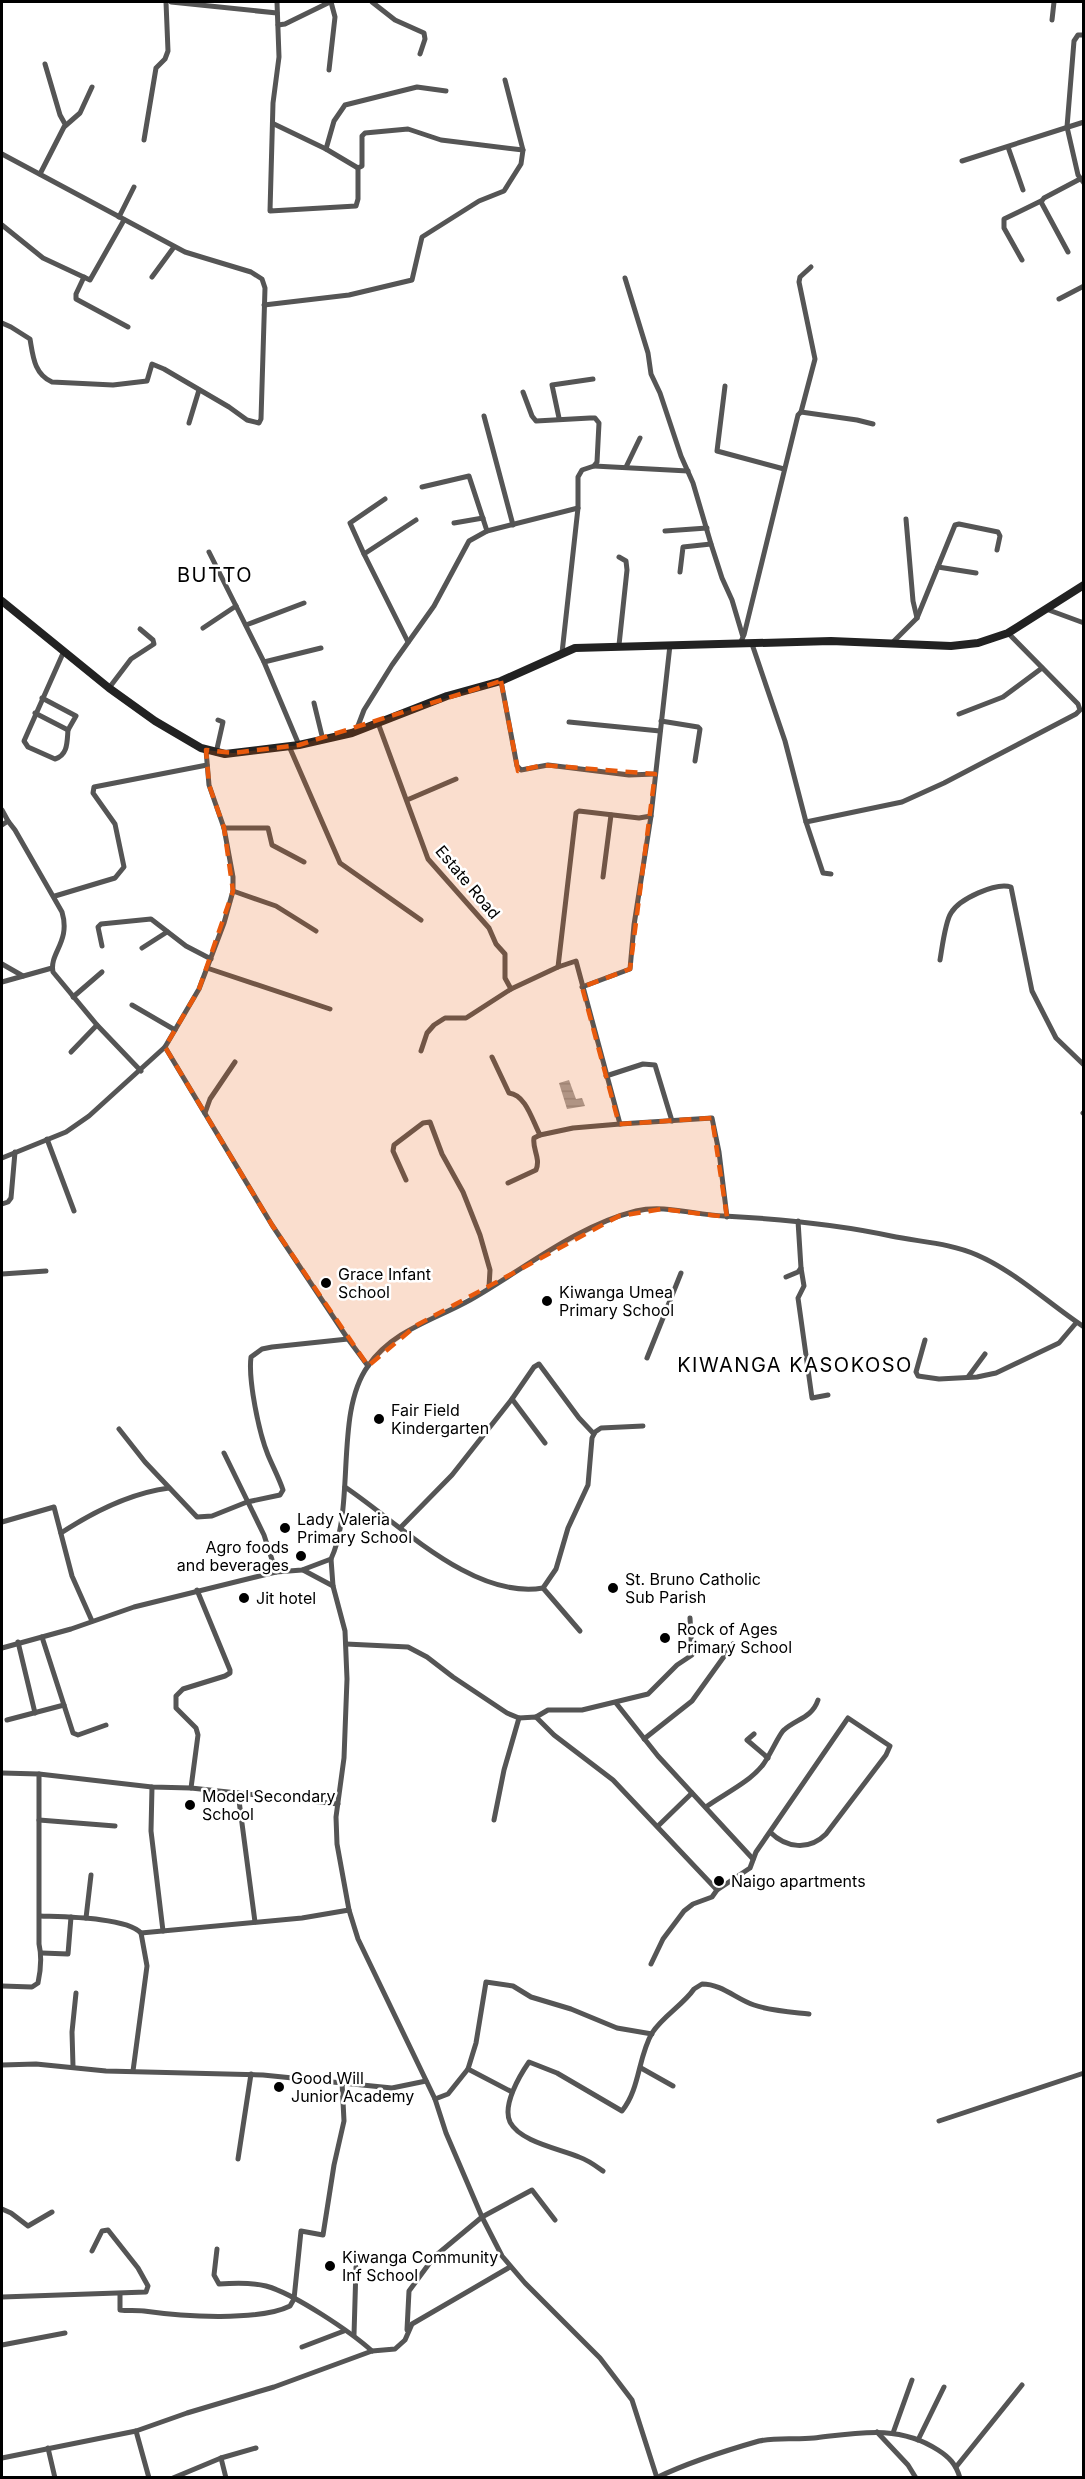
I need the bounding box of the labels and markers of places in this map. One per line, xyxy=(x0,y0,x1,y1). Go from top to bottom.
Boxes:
place label: Grace Infant School xyxy=(338,1264,431,1302)
marker: Grace Infant School xyxy=(319,1276,333,1290)
place label: Kiwanga Umea Primary School xyxy=(559,1282,674,1320)
marker: Kiwanga Umea Primary School xyxy=(540,1294,554,1308)
place label: Fair Field Kindergarten xyxy=(391,1400,489,1438)
marker: Fair Field Kindergarten xyxy=(372,1412,386,1426)
place label: Lady Valeria Primary School xyxy=(297,1509,412,1547)
marker: Lady Valeria Primary School xyxy=(278,1521,292,1535)
place label: Agro foods and beverages xyxy=(177,1537,289,1575)
marker: Agro foods and beverages xyxy=(294,1549,308,1563)
place label: St. Bruno Catholic Sub Parish xyxy=(625,1569,761,1607)
marker: St. Bruno Catholic Sub Parish xyxy=(606,1581,620,1595)
place label: Jit hotel xyxy=(256,1588,316,1608)
marker: Jit hotel xyxy=(237,1591,251,1605)
place label: Rock of Ages Primary School xyxy=(677,1619,792,1657)
marker: Rock of Ages Primary School xyxy=(658,1631,672,1645)
place label: Model Secondary School xyxy=(202,1786,335,1824)
marker: Model Secondary School xyxy=(183,1798,197,1812)
place label: Naigo apartments xyxy=(731,1871,866,1891)
marker: Naigo apartments xyxy=(712,1874,726,1888)
place label: Good Will Junior Academy xyxy=(291,2068,414,2106)
marker: Good Will Junior Academy xyxy=(272,2080,286,2094)
place label: Kiwanga Community Inf School xyxy=(342,2247,498,2285)
marker: Kiwanga Community Inf School xyxy=(323,2259,337,2273)

